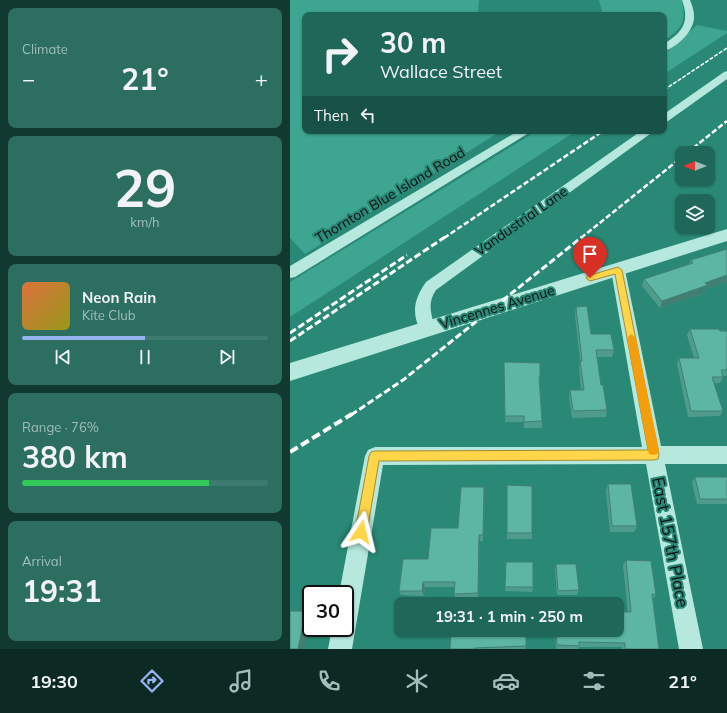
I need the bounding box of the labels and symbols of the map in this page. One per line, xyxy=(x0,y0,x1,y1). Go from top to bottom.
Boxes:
street label: Thornton Blue Island Road xyxy=(312,143,468,247)
north arrow xyxy=(675,146,715,186)
street label: Vandustrial Lane xyxy=(471,182,571,260)
pin xyxy=(573,237,607,278)
street label: Vincennes Avenue xyxy=(437,281,557,333)
street label: East 157th Place xyxy=(648,475,694,609)
position arrow xyxy=(340,511,382,553)
speed limit sign: 30 xyxy=(302,585,354,637)

